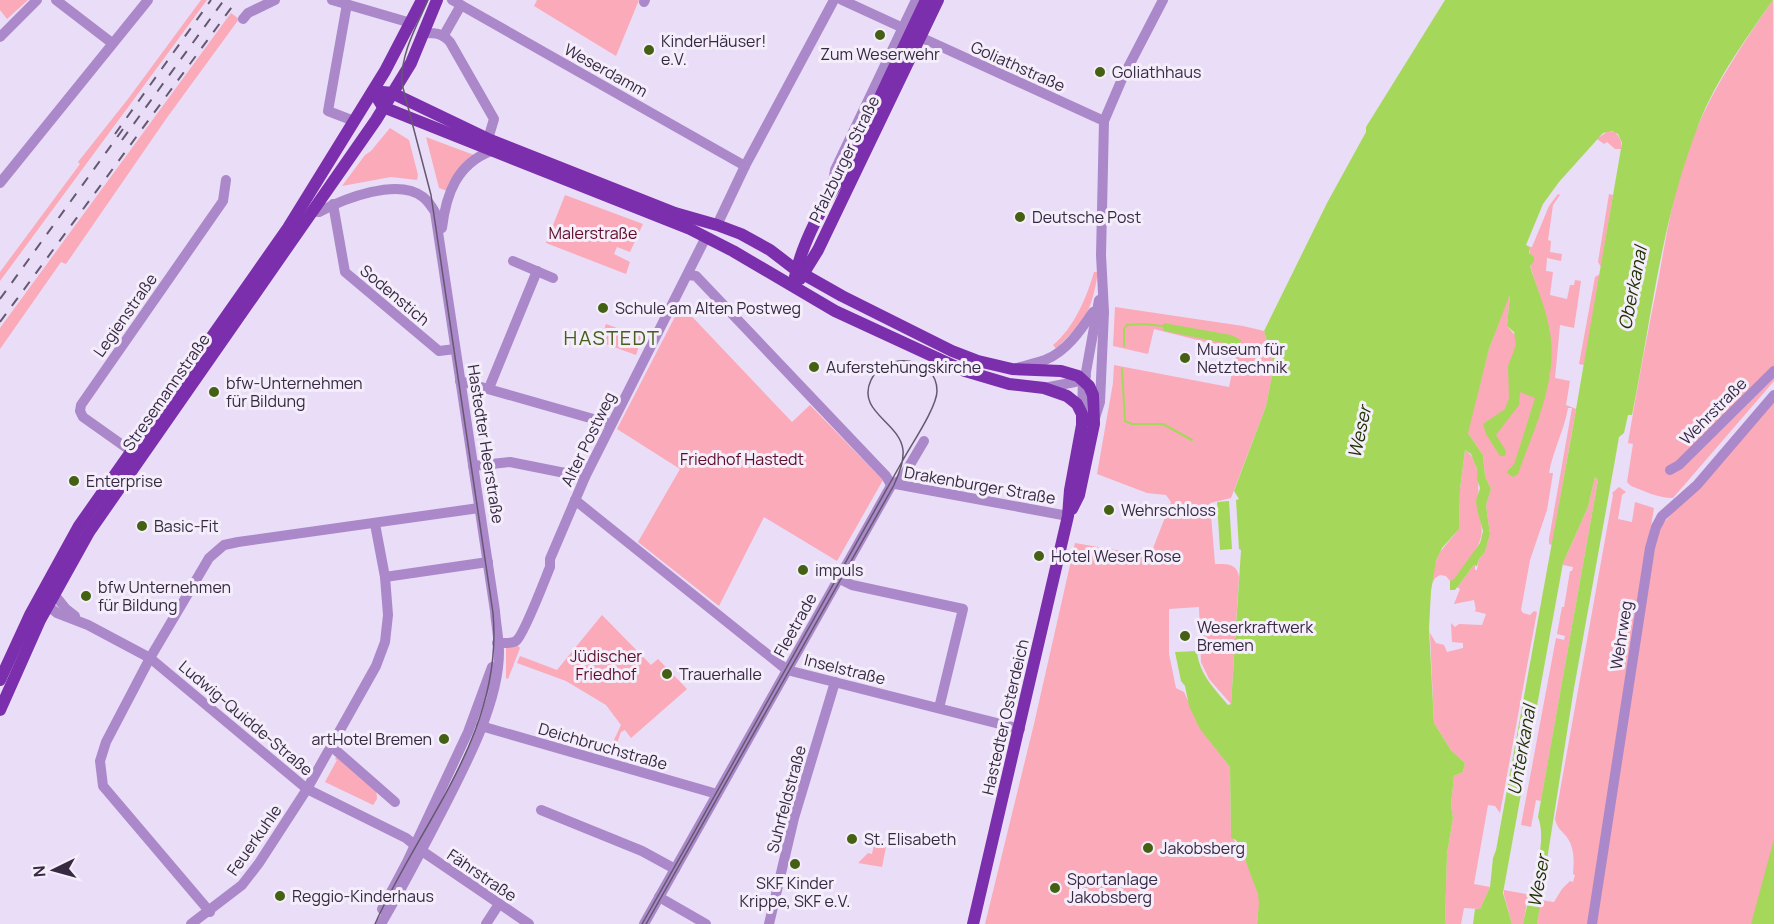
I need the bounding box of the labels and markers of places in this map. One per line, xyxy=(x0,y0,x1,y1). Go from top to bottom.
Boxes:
marker: Zum Weserwehr xyxy=(873,28,887,42)
place label: KinderHäuser! e.V. xyxy=(661,30,766,70)
marker: KinderHäuser! e.V. xyxy=(642,43,656,57)
place label: Zum Weserwehr xyxy=(820,43,940,65)
place label: Goliathhaus xyxy=(1112,61,1201,83)
marker: Goliathhaus xyxy=(1093,65,1107,79)
place label: Deutsche Post xyxy=(1032,206,1141,228)
marker: Deutsche Post xyxy=(1013,210,1027,224)
place label: Schule am Alten Postweg xyxy=(615,297,801,319)
marker: Schule am Alten Postweg xyxy=(596,301,610,315)
place label: Museum für Netztechnik xyxy=(1197,338,1288,378)
marker: Museum für Netztechnik xyxy=(1178,351,1192,365)
place label: Auferstehungskirche xyxy=(826,356,981,378)
marker: Auferstehungskirche xyxy=(807,360,821,374)
place label: bfw-Unternehmen für Bildung xyxy=(226,372,363,412)
marker: bfw-Unternehmen für Bildung xyxy=(207,385,221,399)
place label: Enterprise xyxy=(86,470,163,492)
marker: Enterprise xyxy=(67,474,81,488)
place label: Wehrschloss xyxy=(1121,499,1216,521)
marker: Wehrschloss xyxy=(1102,503,1116,517)
place label: Basic-Fit xyxy=(154,515,219,537)
marker: Basic-Fit xyxy=(135,519,149,533)
place label: Hotel Weser Rose xyxy=(1051,545,1181,567)
marker: Hotel Weser Rose xyxy=(1032,549,1046,563)
place label: impuls xyxy=(815,559,863,581)
marker: impuls xyxy=(796,563,810,577)
place label: bfw Unternehmen für Bildung xyxy=(98,576,231,616)
marker: bfw Unternehmen für Bildung xyxy=(79,589,93,603)
place label: Weserkraftwerk Bremen xyxy=(1197,616,1314,656)
marker: Weserkraftwerk Bremen xyxy=(1178,629,1192,643)
place label: Trauerhalle xyxy=(679,663,762,685)
marker: Trauerhalle xyxy=(660,667,674,681)
place label: artHotel Bremen xyxy=(311,728,432,750)
marker: artHotel Bremen xyxy=(437,732,451,746)
place label: St. Elisabeth xyxy=(864,828,956,850)
marker: St. Elisabeth xyxy=(845,832,859,846)
place label: Jakobsberg xyxy=(1160,837,1245,859)
marker: Jakobsberg xyxy=(1141,841,1155,855)
marker: SKF Kinder Krippe, SKF e.V. xyxy=(788,857,802,871)
place label: Sportanlage Jakobsberg xyxy=(1067,868,1158,908)
place label: SKF Kinder Krippe, SKF e.V. xyxy=(740,872,850,912)
marker: Sportanlage Jakobsberg xyxy=(1048,881,1062,895)
place label: Reggio-Kinderhaus xyxy=(292,885,434,907)
marker: Reggio-Kinderhaus xyxy=(273,889,287,903)

